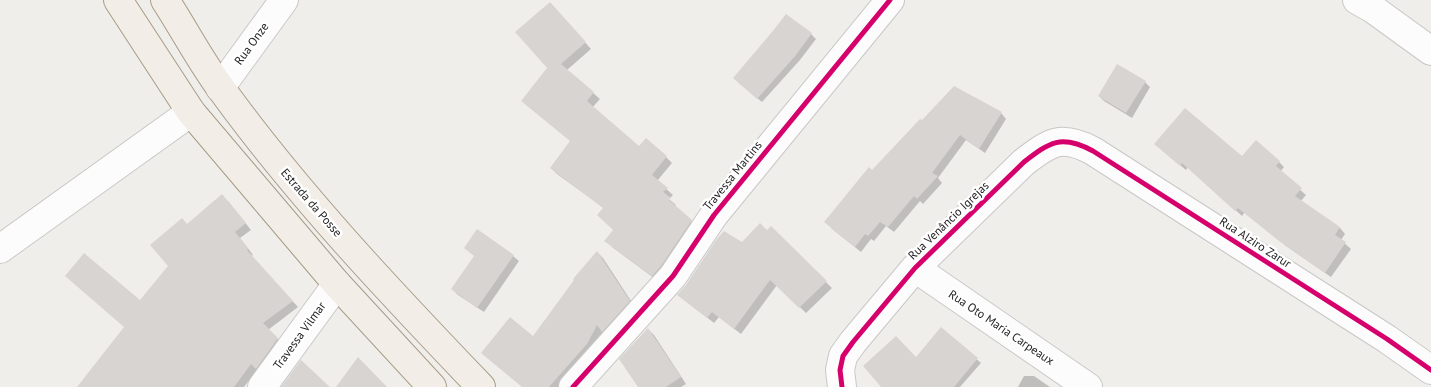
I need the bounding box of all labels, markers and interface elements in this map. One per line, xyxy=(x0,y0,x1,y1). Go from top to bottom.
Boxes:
street label: Rua Onze xyxy=(232,20,272,68)
street label: Travessa Martins xyxy=(701,138,765,214)
street label: Estrada da Posse xyxy=(277,166,345,240)
street label: Rua Venâncio Igrejas xyxy=(906,179,992,263)
street label: Rua Alziro Zarur xyxy=(1217,215,1293,271)
street label: Rua Oto Maria Carpeaux xyxy=(945,287,1057,369)
street label: Travessa Vilmar xyxy=(271,300,329,372)

